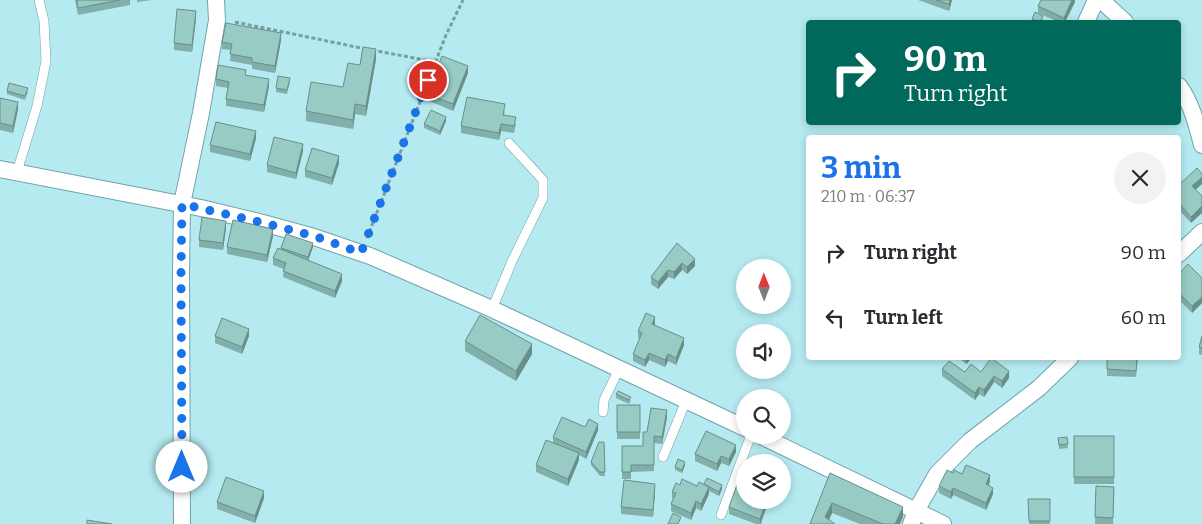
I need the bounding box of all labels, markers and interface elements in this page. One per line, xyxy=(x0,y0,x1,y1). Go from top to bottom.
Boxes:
text: 90 m xyxy=(904,38,987,80)
icon: right xyxy=(821,40,886,105)
pin xyxy=(407,59,449,101)
icon: arrive xyxy=(414,66,442,94)
text: Turn right xyxy=(904,80,1007,107)
text: 3 min xyxy=(821,150,901,186)
button: close xyxy=(1114,152,1166,204)
text: 210 m · 06:37 xyxy=(821,187,915,206)
icon: right xyxy=(821,239,849,267)
text: Turn right xyxy=(864,241,957,264)
text: 90 m xyxy=(1121,241,1166,264)
north arrow xyxy=(736,259,791,314)
map controls xyxy=(736,259,791,509)
icon: left xyxy=(821,304,849,332)
text: Turn left xyxy=(864,306,943,329)
text: 60 m xyxy=(1121,306,1166,329)
button: sound xyxy=(736,324,791,379)
button: search xyxy=(736,389,791,444)
position arrow xyxy=(155,440,207,492)
button: layers xyxy=(736,454,791,509)

